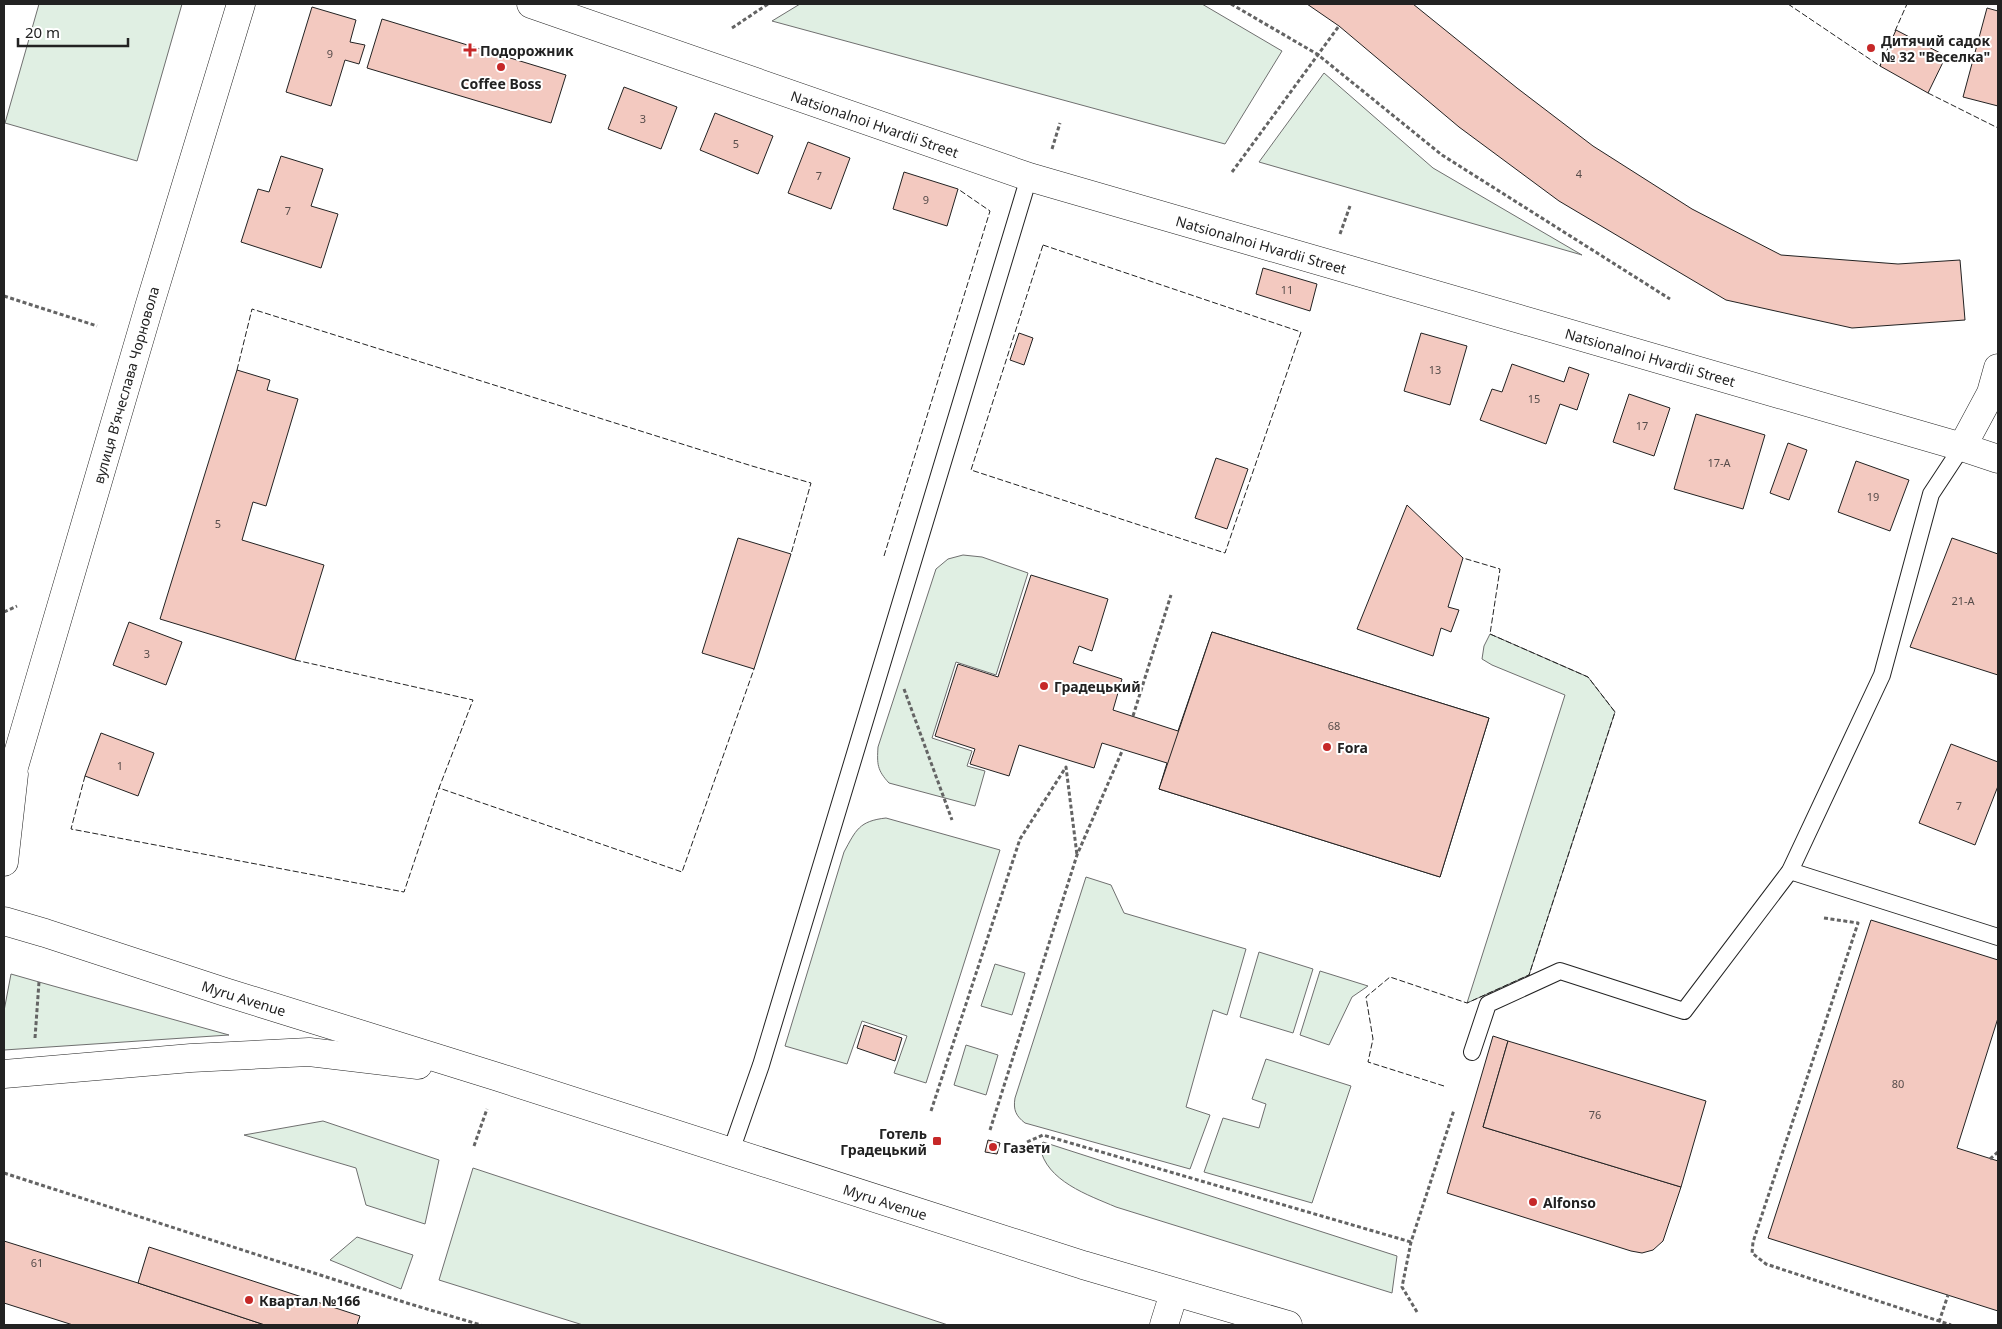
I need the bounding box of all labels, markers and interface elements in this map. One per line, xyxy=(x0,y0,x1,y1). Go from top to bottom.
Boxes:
scale bar xyxy=(18,15,128,47)
text: 20 m xyxy=(25,22,60,42)
place label: Дитячий садок № 32 "Веселка" xyxy=(1881,31,1991,66)
place label: Подорожник xyxy=(480,41,574,60)
marker: Дитячий садок № 32 "Веселка" xyxy=(1865,42,1877,54)
marker: Подорожник xyxy=(464,44,476,56)
house number: 9 xyxy=(327,46,333,61)
marker: Coffee Boss xyxy=(495,61,507,73)
place label: Coffee Boss xyxy=(460,74,542,93)
street label: Natsionalnoi Hvardii Street xyxy=(788,86,961,161)
house number: 3 xyxy=(640,111,646,126)
house number: 5 xyxy=(733,136,739,151)
house number: 4 xyxy=(1576,166,1583,181)
house number: 7 xyxy=(816,168,822,183)
house number: 9 xyxy=(923,192,929,207)
house number: 7 xyxy=(285,203,291,218)
street label: Natsionalnoi Hvardii Street xyxy=(1174,211,1349,278)
house number: 11 xyxy=(1281,282,1293,297)
street label: вулиця Вʼячеслава Чорновола xyxy=(89,284,163,486)
street label: Natsionalnoi Hvardii Street xyxy=(1563,323,1738,390)
house number: 13 xyxy=(1429,362,1441,377)
house number: 15 xyxy=(1528,391,1540,406)
house number: 17 xyxy=(1636,418,1648,433)
house number: 17-А xyxy=(1707,455,1732,470)
house number: 19 xyxy=(1867,489,1879,504)
house number: 5 xyxy=(215,516,221,531)
house number: 21-А xyxy=(1951,593,1976,608)
house number: 3 xyxy=(144,646,150,661)
place label: Градецький xyxy=(1054,677,1141,696)
marker: Градецький xyxy=(1038,680,1050,692)
house number: 68 xyxy=(1328,718,1340,733)
place label: Fora xyxy=(1337,738,1368,757)
marker: Fora xyxy=(1321,741,1333,753)
house number: 1 xyxy=(117,758,123,773)
house number: 7 xyxy=(1956,798,1962,813)
street label: Myru Avenue xyxy=(200,976,288,1020)
house number: 80 xyxy=(1892,1076,1904,1091)
house number: 76 xyxy=(1589,1107,1601,1122)
place label: Готель Градецький xyxy=(840,1124,927,1159)
marker: Готель Градецький xyxy=(931,1135,943,1147)
place label: Газети xyxy=(1003,1138,1050,1157)
marker: Газети xyxy=(987,1141,999,1153)
street label: Myru Avenue xyxy=(841,1179,930,1224)
place label: Alfonso xyxy=(1543,1193,1596,1212)
marker: Alfonso xyxy=(1527,1196,1539,1208)
house number: 61 xyxy=(31,1255,43,1270)
place label: Квартал №166 xyxy=(259,1291,360,1310)
marker: Квартал №166 xyxy=(243,1294,255,1306)

